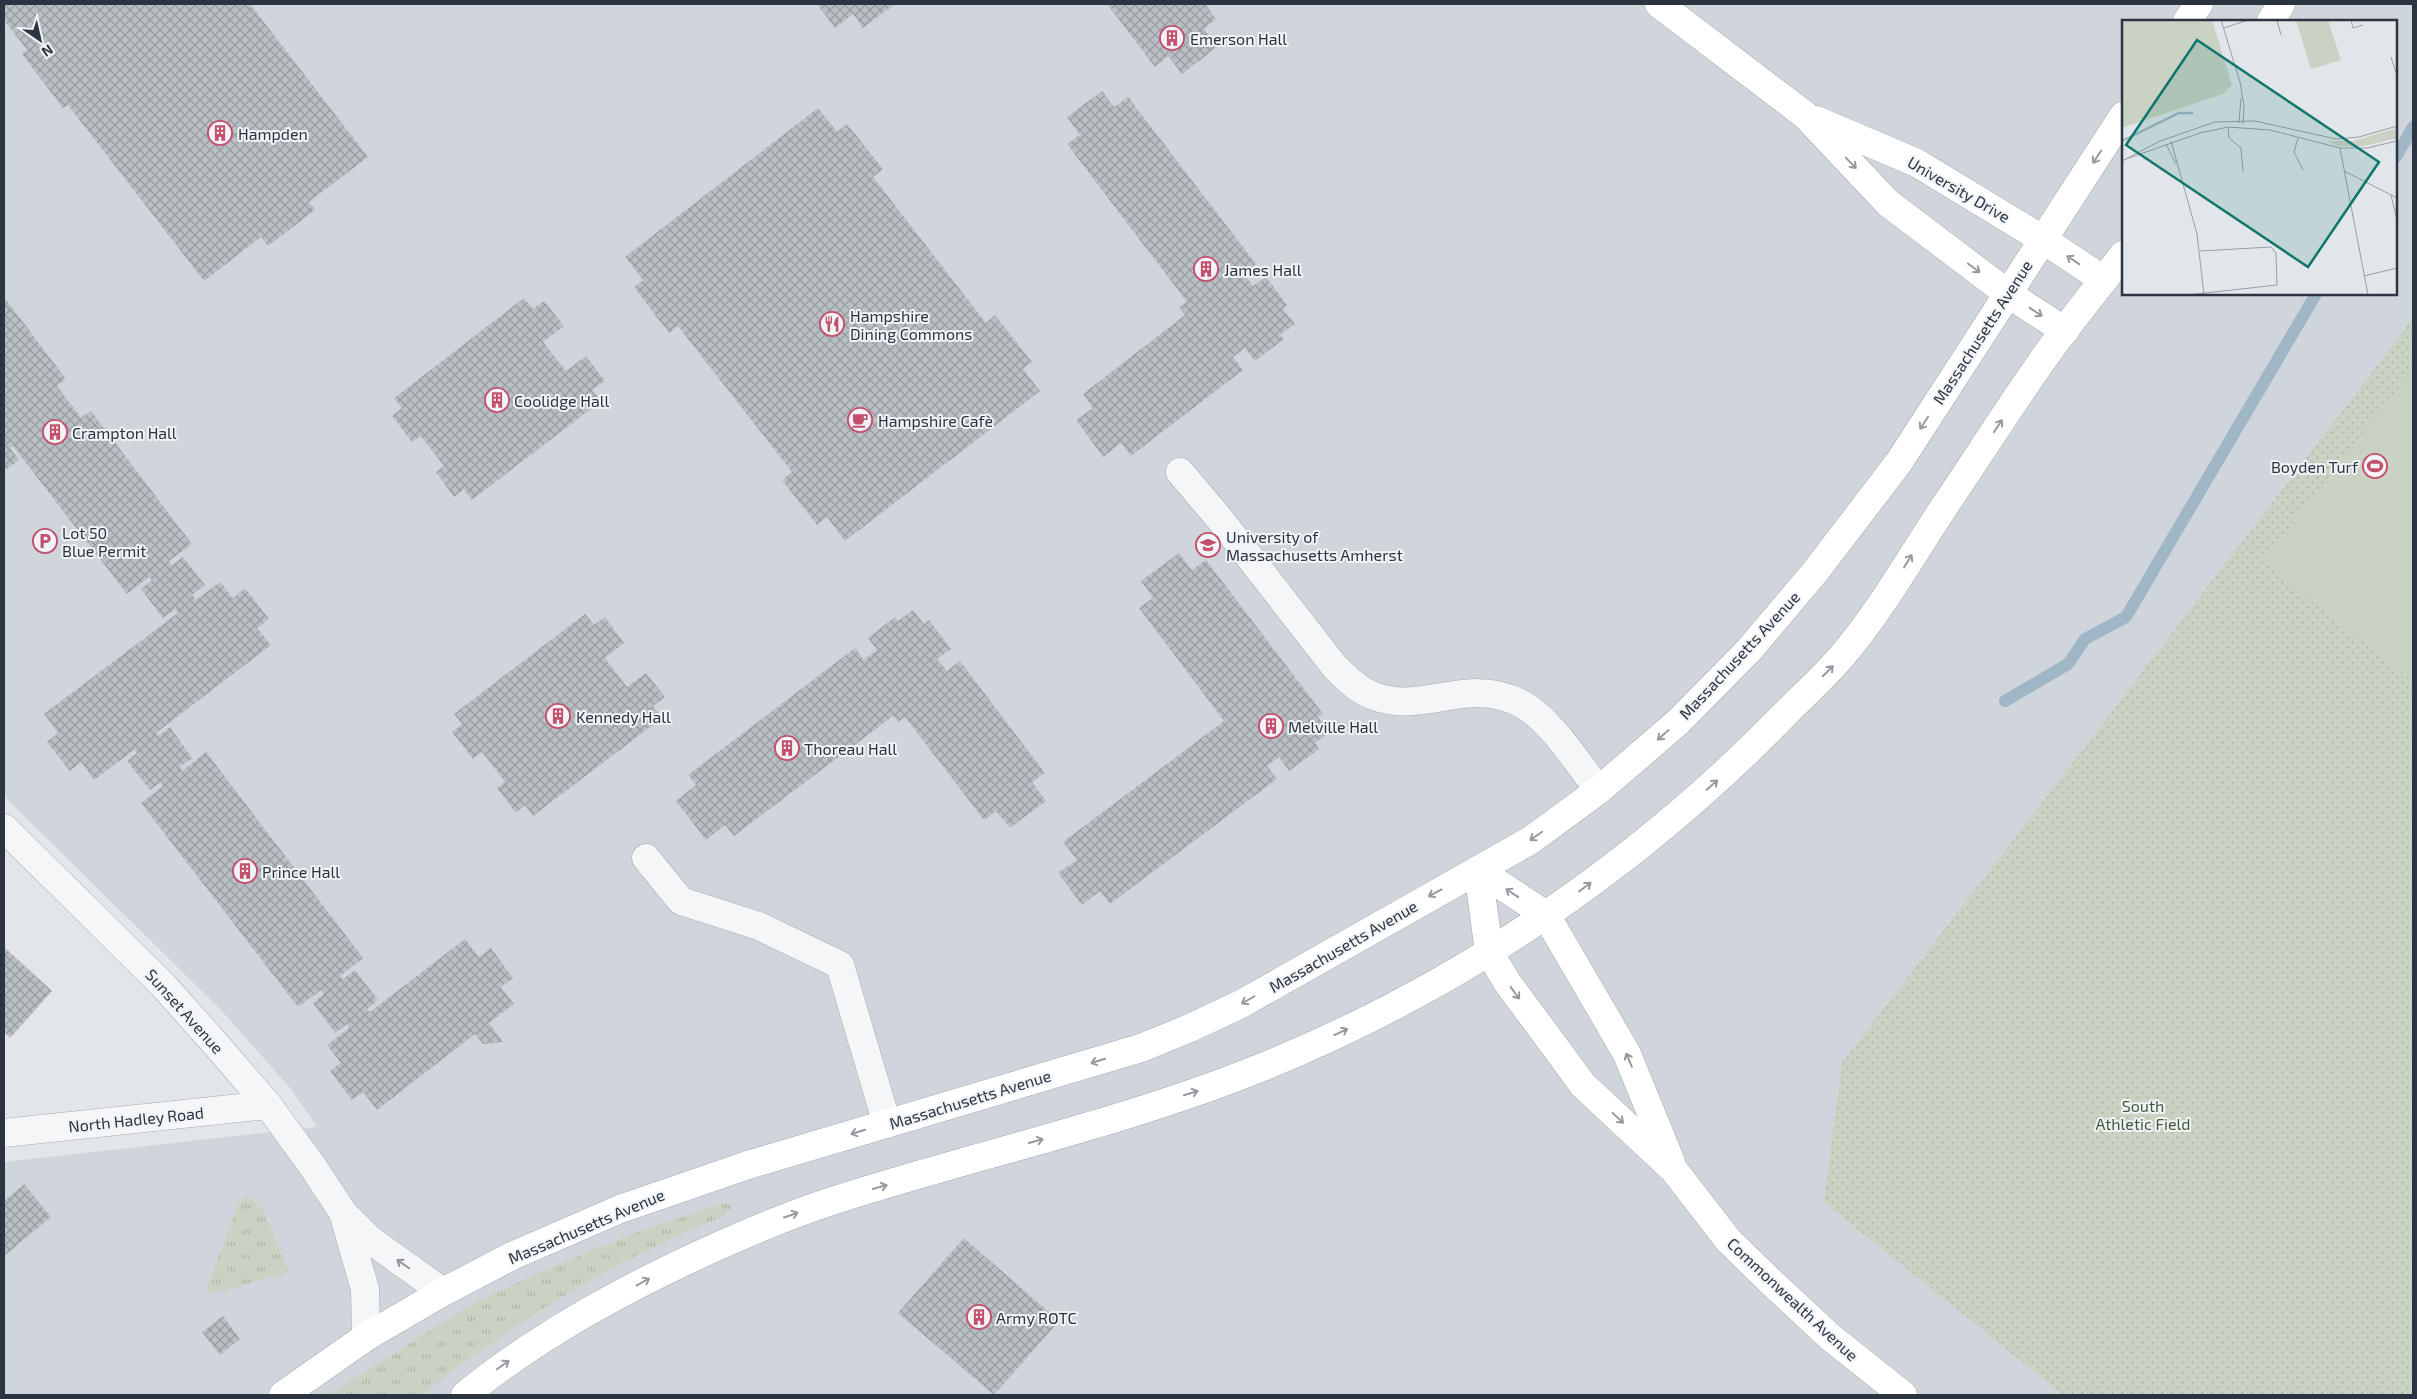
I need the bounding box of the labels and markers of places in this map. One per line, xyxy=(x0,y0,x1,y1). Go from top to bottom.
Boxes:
building icon: Emerson Hall xyxy=(1159,25,1185,51)
place label: Emerson Hall xyxy=(1190,29,1287,48)
building icon: Hampden xyxy=(207,120,233,146)
place label: Hampden xyxy=(238,124,308,143)
building icon: James Hall xyxy=(1193,256,1219,282)
place label: James Hall xyxy=(1224,260,1302,279)
place label: Hampshire Dining Commons xyxy=(850,306,972,343)
restaurant icon: Hampshire Dining Commons xyxy=(819,311,845,337)
building icon: Coolidge Hall xyxy=(484,387,510,413)
place label: Coolidge Hall xyxy=(514,391,609,410)
cafe icon: Hampshire Cafè xyxy=(847,407,873,433)
place label: Hampshire Cafè xyxy=(878,411,993,430)
building icon: Crampton Hall xyxy=(42,419,68,445)
place label: Crampton Hall xyxy=(72,423,177,442)
sports icon: Boyden Turf xyxy=(2362,453,2388,479)
place label: Boyden Turf xyxy=(2271,457,2359,476)
place label: Lot 50 Blue Permit xyxy=(62,523,146,560)
place label: University of Massachusetts Amherst xyxy=(1226,527,1403,564)
parking icon: Lot 50 Blue Permit xyxy=(32,528,58,554)
school or university icon: University of Massachusetts Amherst xyxy=(1195,532,1221,558)
building icon: Kennedy Hall xyxy=(545,703,571,729)
place label: Kennedy Hall xyxy=(576,707,671,726)
building icon: Melville Hall xyxy=(1258,713,1284,739)
place label: Melville Hall xyxy=(1288,717,1378,736)
building icon: Thoreau Hall xyxy=(774,735,800,761)
place label: Thoreau Hall xyxy=(804,739,897,758)
building icon: Prince Hall xyxy=(232,858,258,884)
place label: Prince Hall xyxy=(262,862,340,881)
building icon: Army ROTC xyxy=(966,1304,992,1330)
place label: Army ROTC xyxy=(996,1308,1077,1327)

